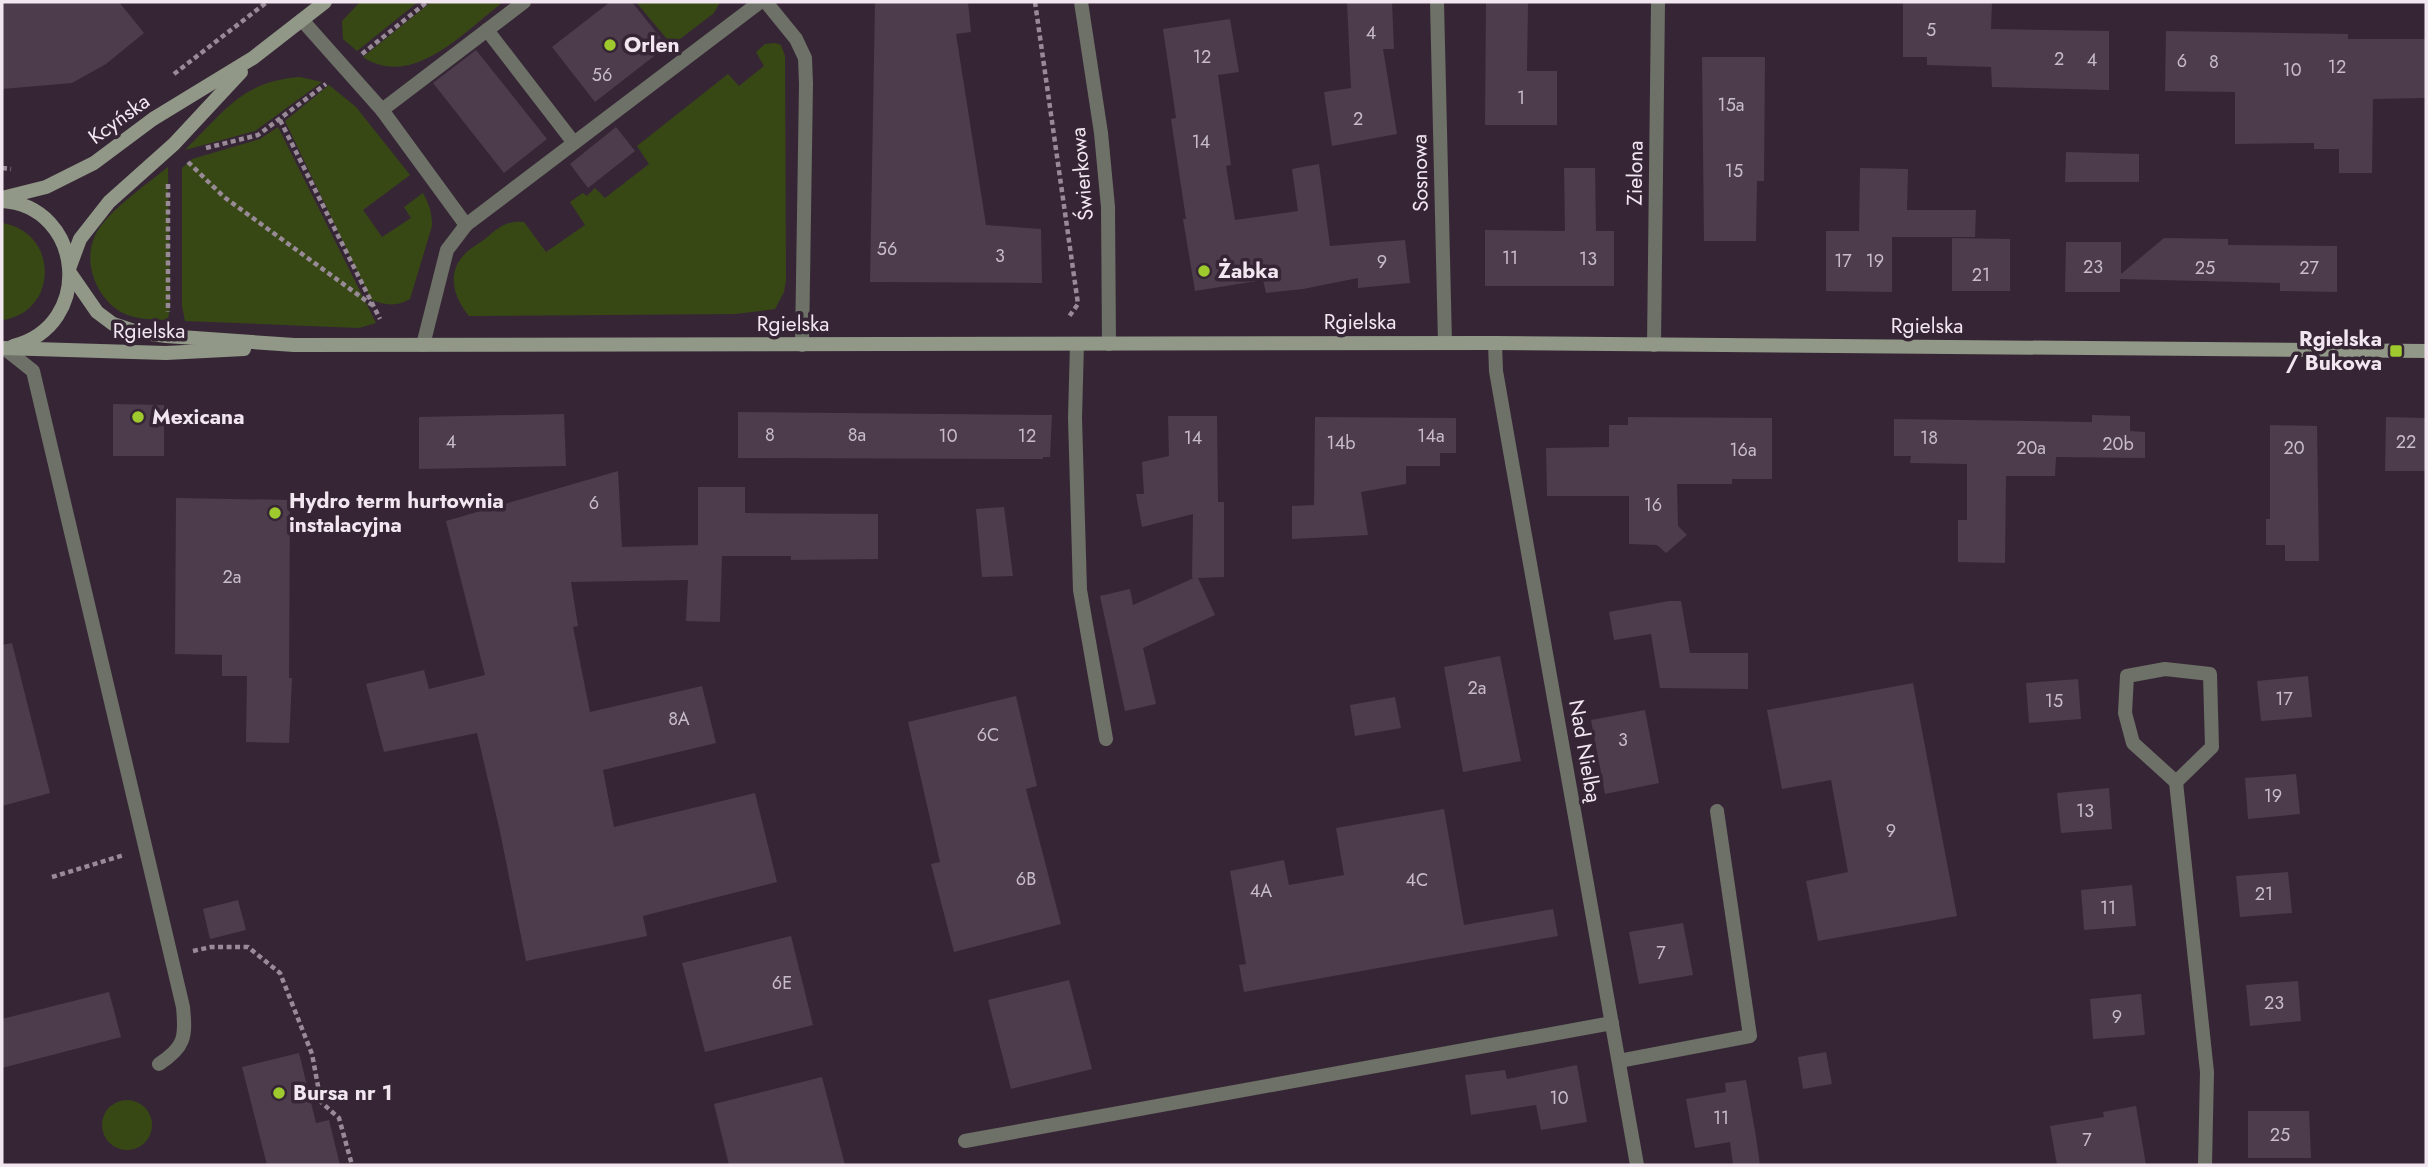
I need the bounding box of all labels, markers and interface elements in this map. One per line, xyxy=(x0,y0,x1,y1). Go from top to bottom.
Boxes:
house number: 5 xyxy=(1926,17,1936,43)
house number: 4 xyxy=(1366,20,1376,46)
place label: Orlen xyxy=(624,30,680,60)
marker: Orlen xyxy=(602,37,618,53)
house number: 12 xyxy=(1193,44,1211,70)
house number: 2 xyxy=(2054,46,2064,72)
house number: 4 xyxy=(2087,47,2097,73)
house number: 6 xyxy=(2177,48,2187,74)
house number: 8 xyxy=(2209,49,2219,75)
house number: 12 xyxy=(2328,54,2346,80)
house number: 10 xyxy=(2283,57,2302,83)
house number: 56 xyxy=(592,62,612,88)
house number: 1 xyxy=(1517,85,1525,111)
street label: Kcyńska xyxy=(82,86,156,152)
house number: 15a xyxy=(1718,92,1744,118)
house number: 2 xyxy=(1353,106,1363,132)
street label: Świerkowa xyxy=(1063,126,1101,222)
house number: 14 xyxy=(1192,129,1210,155)
street label: Sosnowa xyxy=(1404,134,1436,212)
street label: Zielona xyxy=(1619,140,1651,206)
house number: 15 xyxy=(1725,158,1743,184)
house number: 56 xyxy=(877,236,897,262)
house number: 3 xyxy=(995,243,1005,269)
house number: 11 xyxy=(1502,245,1518,271)
house number: 13 xyxy=(1579,246,1597,272)
house number: 17 xyxy=(1834,248,1852,274)
house number: 19 xyxy=(1866,248,1884,274)
house number: 9 xyxy=(1377,249,1387,275)
house number: 23 xyxy=(2083,254,2103,280)
house number: 25 xyxy=(2195,255,2215,281)
house number: 27 xyxy=(2299,255,2319,281)
place label: Żabka xyxy=(1218,256,1279,286)
house number: 21 xyxy=(1972,262,1990,288)
marker: Żabka xyxy=(1196,263,1212,279)
street label: Rgielska xyxy=(1324,307,1396,337)
street label: Rgielska xyxy=(757,309,829,339)
street label: Rgielska xyxy=(1891,311,1963,341)
street label: Rgielska xyxy=(113,316,185,346)
place label: Rgielska / Bukowa xyxy=(2286,324,2382,378)
marker: Rgielska / Bukowa xyxy=(2388,343,2404,359)
place label: Mexicana xyxy=(152,402,244,432)
marker: Mexicana xyxy=(130,409,146,425)
house number: 8 xyxy=(765,422,775,448)
house number: 8a xyxy=(848,422,866,448)
house number: 10 xyxy=(939,423,958,449)
house number: 12 xyxy=(1018,423,1036,449)
house number: 14a xyxy=(1417,423,1445,449)
house number: 14 xyxy=(1184,425,1202,451)
house number: 18 xyxy=(1920,425,1938,451)
house number: 4 xyxy=(446,429,456,455)
house number: 22 xyxy=(2396,429,2416,455)
house number: 14b xyxy=(1327,430,1355,456)
house number: 20b xyxy=(2102,431,2134,457)
house number: 20a xyxy=(2016,435,2046,461)
house number: 20 xyxy=(2283,435,2305,461)
house number: 16a xyxy=(1729,437,1757,463)
place label: Hydro term hurtownia instalacyjna xyxy=(289,486,504,540)
house number: 6 xyxy=(589,490,599,516)
house number: 16 xyxy=(1644,492,1662,518)
marker: Hydro term hurtownia instalacyjna xyxy=(267,505,283,521)
house number: 2a xyxy=(223,564,241,590)
house number: 2a xyxy=(1468,675,1486,701)
house number: 17 xyxy=(2275,686,2293,712)
house number: 15 xyxy=(2045,688,2063,714)
street label: Nad Nielbą xyxy=(1561,697,1609,805)
house number: 8A xyxy=(668,706,690,732)
house number: 6C xyxy=(977,722,999,748)
house number: 3 xyxy=(1618,727,1628,753)
house number: 19 xyxy=(2264,783,2282,809)
house number: 13 xyxy=(2076,798,2094,824)
house number: 9 xyxy=(1886,818,1896,844)
house number: 6B xyxy=(1016,866,1036,892)
house number: 4C xyxy=(1406,867,1428,893)
house number: 4A xyxy=(1250,878,1272,904)
house number: 21 xyxy=(2255,881,2273,907)
house number: 11 xyxy=(2100,895,2116,921)
house number: 7 xyxy=(1656,940,1666,966)
house number: 6E xyxy=(772,970,792,996)
house number: 23 xyxy=(2264,990,2284,1016)
house number: 9 xyxy=(2112,1004,2122,1030)
place label: Bursa nr 1 xyxy=(293,1078,393,1108)
marker: Bursa nr 1 xyxy=(271,1085,287,1101)
house number: 10 xyxy=(1550,1085,1569,1111)
house number: 11 xyxy=(1713,1105,1729,1131)
house number: 25 xyxy=(2270,1122,2290,1148)
house number: 7 xyxy=(2082,1127,2092,1153)

